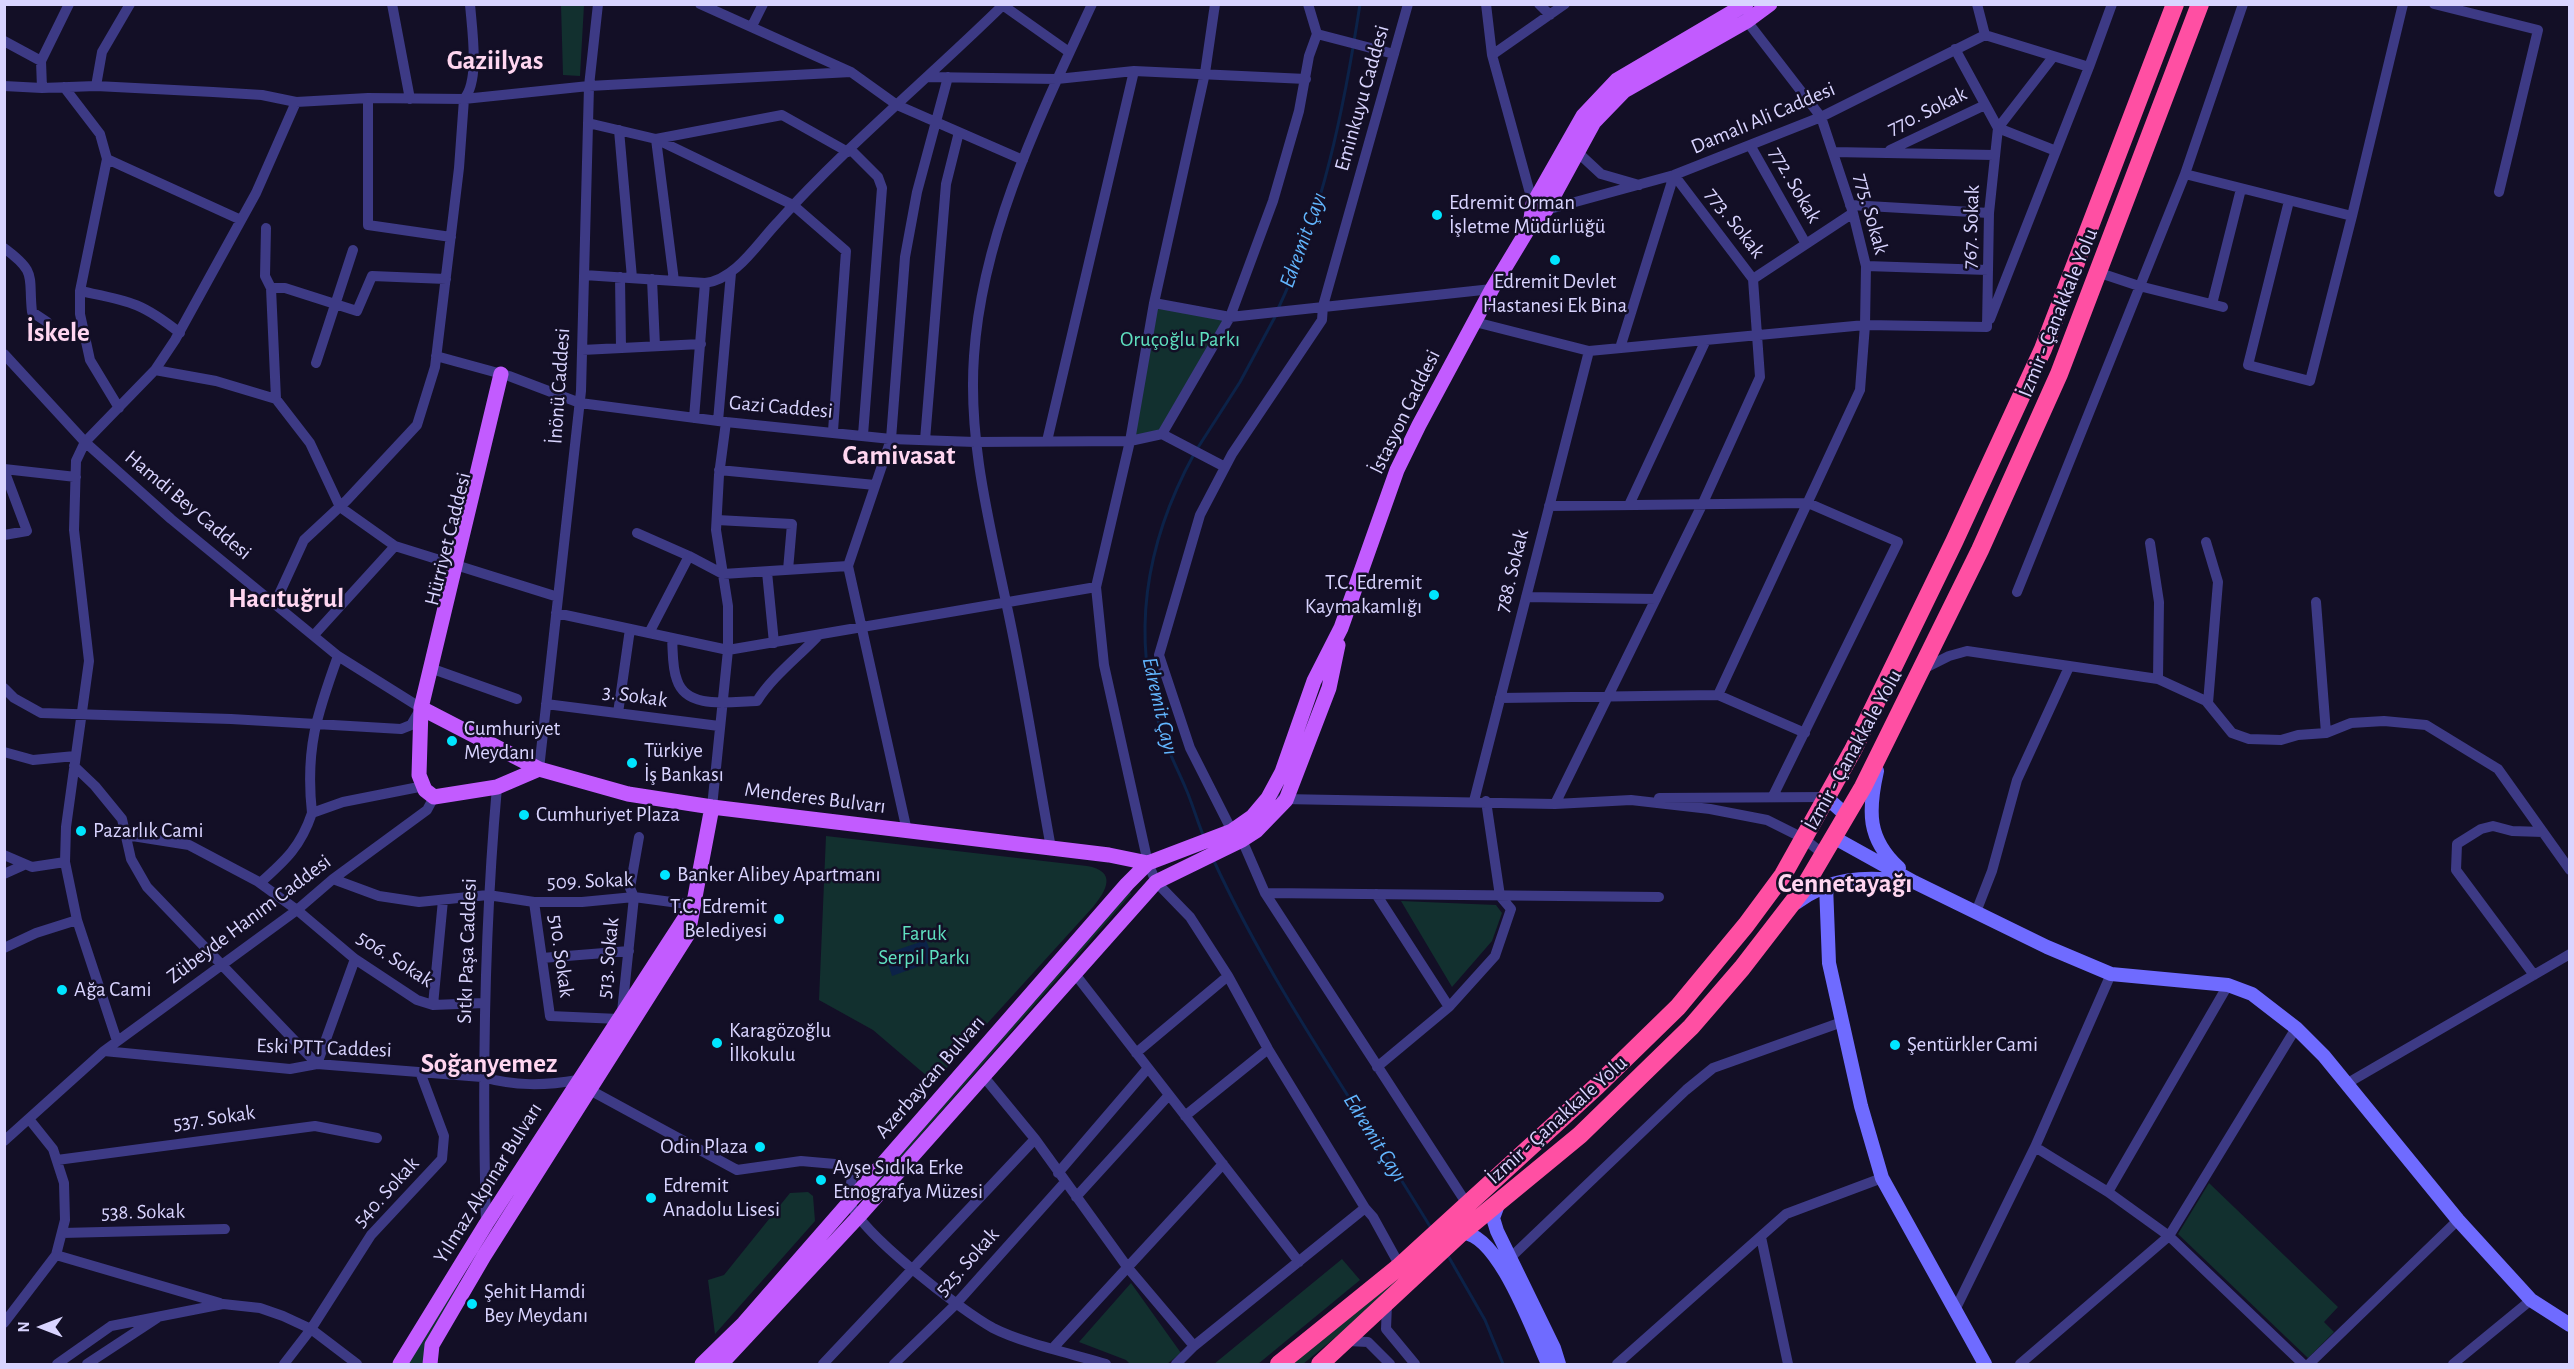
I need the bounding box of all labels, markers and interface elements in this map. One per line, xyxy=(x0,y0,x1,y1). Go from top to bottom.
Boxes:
street label: Eminkuyu Caddesi xyxy=(1329,22,1395,174)
district label: Gaziilyas xyxy=(447,45,543,77)
street label: Damalı Ali Caddesi xyxy=(1687,76,1839,160)
street label: 770. Sokak xyxy=(1883,81,1971,141)
street label: 772. Sokak xyxy=(1763,143,1827,227)
street label: 775. Sokak xyxy=(1848,171,1894,257)
street label: 773. Sokak xyxy=(1700,183,1770,263)
street label: 767. Sokak xyxy=(1957,185,1985,269)
water label: Edremit Çayı xyxy=(1274,189,1332,291)
place label: Edremit Orman İşletme Müdürlüğü xyxy=(1449,190,1605,240)
marker: Edremit Orman İşletme Müdürlüğü xyxy=(1430,208,1444,222)
street label: İzmir - Çanakkale Yolu xyxy=(2013,225,2103,401)
marker: Edremit Devlet Hastanesi Ek Bina xyxy=(1548,253,1562,267)
place label: Edremit Devlet Hastanesi Ek Bina xyxy=(1483,269,1627,319)
district label: İskele xyxy=(26,317,90,349)
street label: İnönü Caddesi xyxy=(542,327,576,445)
park label: Oruçoğlu Parkı xyxy=(1120,327,1240,353)
street label: İstasyon Caddesi xyxy=(1364,346,1446,478)
street label: Gazi Caddesi xyxy=(728,390,834,424)
district label: Camivasat xyxy=(843,440,955,472)
street label: Hamdi Bey Caddesi xyxy=(119,445,257,565)
street label: Hürriyet Caddesi xyxy=(419,470,477,608)
street label: 788. Sokak xyxy=(1489,527,1535,615)
place label: T.C. Edremit Kaymakamlığı xyxy=(1305,570,1422,620)
district label: Hacıtuğrul xyxy=(228,583,344,615)
marker: T.C. Edremit Kaymakamlığı xyxy=(1427,588,1441,602)
water label: Edremit Çayı xyxy=(1136,655,1184,757)
street label: İzmir - Çanakkale Yolu xyxy=(1798,665,1908,835)
street label: 3. Sokak xyxy=(601,679,669,713)
place label: Cumhuriyet Meydanı xyxy=(464,716,560,766)
marker: Cumhuriyet Meydanı xyxy=(445,734,459,748)
place label: Türkiye İş Bankası xyxy=(644,738,724,788)
marker: Türkiye İş Bankası xyxy=(625,756,639,770)
street label: Menderes Bulvarı xyxy=(743,777,887,819)
place label: Cumhuriyet Plaza xyxy=(536,802,680,828)
marker: Cumhuriyet Plaza xyxy=(517,808,531,822)
place label: Pazarlık Cami xyxy=(93,818,204,844)
marker: Pazarlık Cami xyxy=(74,824,88,838)
street label: Zübeyde Hanım Caddesi xyxy=(162,849,336,989)
place label: Banker Alibey Apartmanı xyxy=(677,862,881,888)
street label: 509. Sokak xyxy=(546,867,634,895)
marker: Banker Alibey Apartmanı xyxy=(658,868,672,882)
district label: Cennetayağı xyxy=(1778,868,1912,900)
street label: Sıtkı Paşa Caddesi xyxy=(452,878,482,1024)
place label: T.C. Edremit Belediyesi xyxy=(670,894,767,944)
marker: T.C. Edremit Belediyesi xyxy=(772,912,786,926)
street label: 510. Sokak xyxy=(543,913,579,999)
street label: 513. Sokak xyxy=(591,916,625,1000)
park label: Faruk Serpil Parkı xyxy=(878,921,970,971)
street label: 506. Sokak xyxy=(352,925,438,993)
place label: Ağa Cami xyxy=(74,977,152,1003)
marker: Ağa Cami xyxy=(55,983,69,997)
street label: Azerbaycan Bulvarı xyxy=(870,1010,990,1144)
place label: Karagözoğlu İlkokulu xyxy=(729,1018,831,1068)
place label: Şentürkler Cami xyxy=(1907,1032,2038,1058)
street label: Eski PTT Caddesi xyxy=(256,1033,392,1063)
marker: Karagözoğlu İlkokulu xyxy=(710,1036,724,1050)
marker: Şentürkler Cami xyxy=(1888,1038,1902,1052)
district label: Soğanyemez xyxy=(421,1048,557,1080)
street label: İzmir - Çanakkale Yolu xyxy=(1482,1050,1632,1190)
water label: Edremit Çayı xyxy=(1337,1089,1413,1187)
street label: Yılmaz Akpınar Bulvarı xyxy=(428,1098,548,1268)
street label: 537. Sokak xyxy=(171,1100,257,1136)
place label: Odin Plaza xyxy=(660,1134,748,1160)
marker: Odin Plaza xyxy=(753,1140,767,1154)
street label: 540. Sokak xyxy=(348,1151,424,1233)
place label: Ayşe Sıdıka Erke Etnografya Müzesi xyxy=(833,1155,983,1205)
place label: Edremit Anadolu Lisesi xyxy=(663,1173,780,1223)
marker: Ayşe Sıdıka Erke Etnografya Müzesi xyxy=(814,1173,828,1187)
marker: Edremit Anadolu Lisesi xyxy=(644,1191,658,1205)
street label: 538. Sokak xyxy=(101,1199,185,1225)
street label: 525. Sokak xyxy=(930,1222,1004,1302)
place label: Şehit Hamdi Bey Meydanı xyxy=(484,1279,588,1329)
north arrow xyxy=(12,1297,72,1357)
marker: Şehit Hamdi Bey Meydanı xyxy=(465,1297,479,1311)
text: N xyxy=(16,1321,32,1333)

